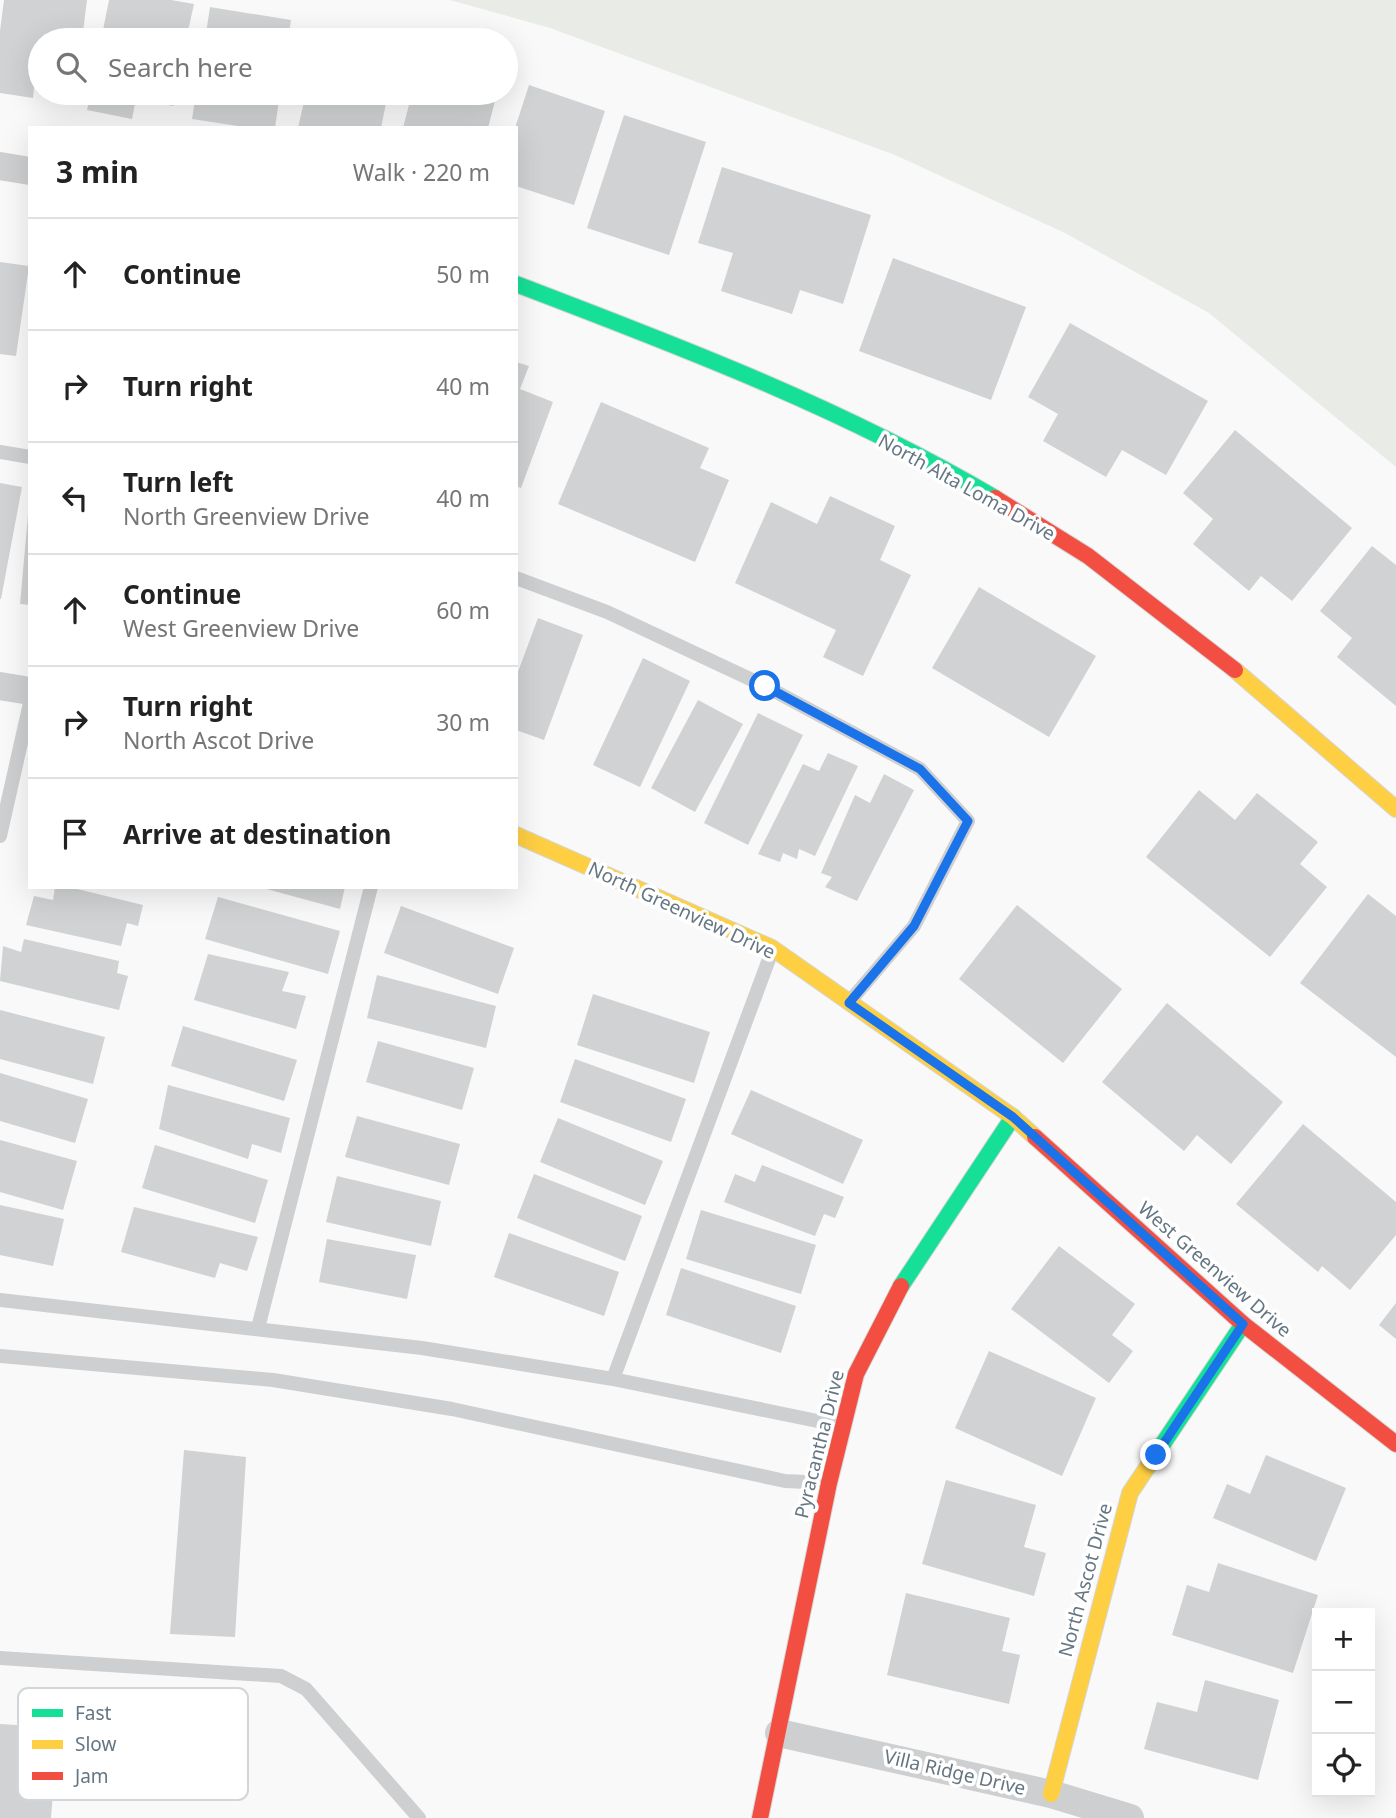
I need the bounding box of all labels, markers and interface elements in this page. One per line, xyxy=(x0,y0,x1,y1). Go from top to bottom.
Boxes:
search box xyxy=(28,28,518,105)
icon: search xyxy=(52,48,90,86)
text: Search here xyxy=(108,49,253,85)
text: 3 min xyxy=(56,151,139,192)
text: Walk · 220 m xyxy=(353,156,490,188)
icon: ahead xyxy=(56,255,94,293)
text: Continue xyxy=(123,256,241,292)
text: 50 m xyxy=(436,258,490,290)
icon: right xyxy=(56,367,94,405)
text: Turn right xyxy=(123,368,253,404)
text: 40 m xyxy=(436,370,490,402)
street label: North Alta Loma Drive xyxy=(874,427,1060,547)
text: Turn left xyxy=(123,464,234,500)
icon: left xyxy=(56,479,94,517)
text: 40 m xyxy=(436,482,490,514)
text: North Greenview Drive xyxy=(123,500,369,532)
text: Continue xyxy=(123,576,241,612)
icon: ahead xyxy=(56,591,94,629)
text: 60 m xyxy=(436,594,490,626)
text: West Greenview Drive xyxy=(123,612,359,644)
route start xyxy=(749,670,780,701)
text: Turn right xyxy=(123,688,253,724)
icon: right xyxy=(56,703,94,741)
text: 30 m xyxy=(436,706,490,738)
text: North Ascot Drive xyxy=(123,724,314,756)
icon: arrive xyxy=(56,815,94,853)
text: Arrive at destination xyxy=(123,816,392,852)
street label: North Greenview Drive xyxy=(584,855,780,965)
street label: West Greenview Drive xyxy=(1133,1195,1297,1343)
street label: Pyracantha Drive xyxy=(788,1367,850,1521)
route end xyxy=(1140,1439,1171,1470)
street label: North Ascot Drive xyxy=(1052,1500,1118,1660)
map controls xyxy=(1312,1608,1375,1797)
button: + xyxy=(1312,1608,1375,1671)
button: − xyxy=(1312,1671,1375,1734)
legend xyxy=(18,1688,248,1800)
text: Fast xyxy=(75,1700,112,1726)
text: Slow xyxy=(75,1731,116,1757)
button: locate xyxy=(1312,1734,1375,1797)
street label: Villa Ridge Drive xyxy=(882,1743,1028,1801)
text: Jam xyxy=(73,1763,109,1789)

